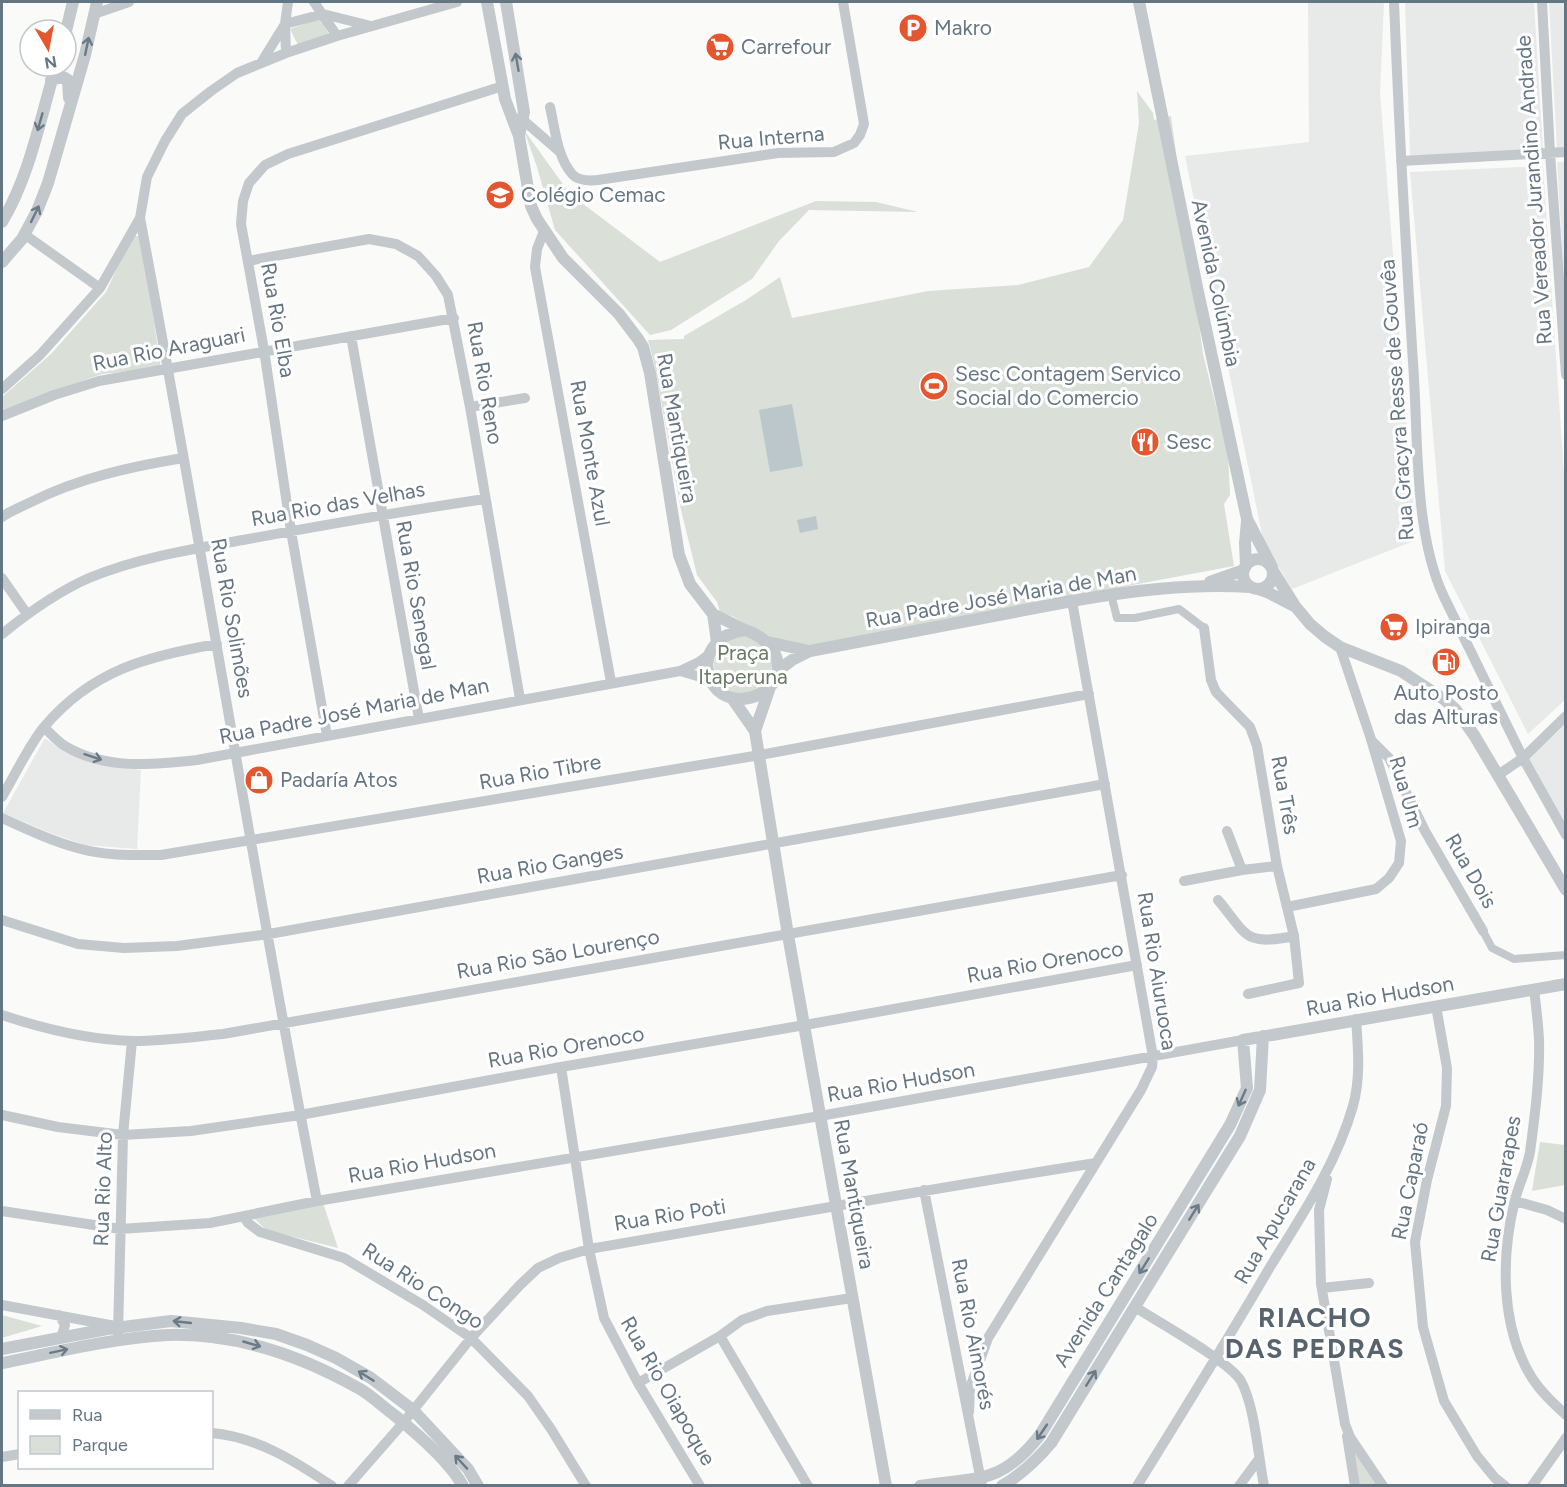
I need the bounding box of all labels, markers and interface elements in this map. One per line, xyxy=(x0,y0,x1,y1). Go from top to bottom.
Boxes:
parking icon: Makro xyxy=(897,12,929,44)
place label: Makro xyxy=(934,15,992,40)
north arrow xyxy=(18,18,78,78)
supermarket icon: Carrefour xyxy=(704,31,736,63)
place label: Carrefour xyxy=(741,34,831,59)
street label: Rua Vereador Jurandino Andrade xyxy=(1510,34,1557,346)
one-way arrow xyxy=(82,36,94,55)
text: N xyxy=(43,52,58,73)
one-way arrow xyxy=(511,52,522,72)
one-way arrow xyxy=(33,112,45,131)
street label: Rua Interna xyxy=(717,120,825,155)
school or university icon: Colégio Cemac xyxy=(484,179,516,211)
place label: Colégio Cemac xyxy=(521,182,666,207)
street label: Avenida Colúmbia xyxy=(1187,197,1246,369)
one-way arrow xyxy=(30,206,41,224)
street label: Rua Gracyra Resse de Gouvêa xyxy=(1374,258,1419,542)
street label: Rua Rio Elba xyxy=(256,261,301,379)
street label: Rua Rio Reno xyxy=(462,319,509,446)
street label: Rua Rio Araguari xyxy=(90,321,247,376)
street label: Rua Mantiqueira xyxy=(652,351,703,505)
place label: Sesc Contagem Servico Social do Comercio xyxy=(955,361,1181,410)
sports icon: Sesc Contagem Servico Social do Comercio xyxy=(918,370,950,402)
street label: Rua Monte Azul xyxy=(565,378,616,528)
restaurant icon: Sesc xyxy=(1129,426,1161,458)
place label: Sesc xyxy=(1166,429,1212,454)
street label: Rua Rio das Velhas xyxy=(249,476,427,531)
street label: Rua Rio Senegal xyxy=(391,518,442,672)
street label: Rua Rio Solimões xyxy=(206,536,259,700)
street label: Rua Padre José Maria de Man xyxy=(864,560,1138,633)
supermarket icon: Ipiranga xyxy=(1378,611,1410,643)
place label: Ipiranga xyxy=(1415,614,1491,639)
park label: Praça Itaperuna xyxy=(698,640,788,689)
fuel station icon: Auto Posto das Alturas xyxy=(1430,646,1462,678)
street label: Rua Padre José Maria de Man xyxy=(217,672,491,749)
place label: Auto Posto das Alturas xyxy=(1393,680,1499,729)
street label: Rua Rio Tibre xyxy=(477,748,603,795)
one-way arrow xyxy=(83,752,102,763)
street label: Rua Três xyxy=(1266,753,1305,836)
street label: Rua Um xyxy=(1384,753,1429,831)
shop icon: Padaría Atos xyxy=(243,764,275,796)
place label: Padaría Atos xyxy=(280,767,398,792)
street label: Rua Dois xyxy=(1440,829,1503,913)
street label: Rua Rio Ganges xyxy=(475,838,625,889)
street label: Rua Rio Aiuruoca xyxy=(1133,890,1182,1052)
street label: Rua Rio São Lourenço xyxy=(454,923,661,984)
street label: Rua Rio Orenoco xyxy=(965,935,1125,988)
street label: Rua Rio Hudson xyxy=(1304,970,1456,1021)
street label: Rua Rio Orenoco xyxy=(486,1020,646,1073)
street label: Rua Rio Hudson xyxy=(825,1056,977,1107)
one-way arrow xyxy=(1236,1088,1248,1106)
street label: Rua Guararapes xyxy=(1475,1114,1526,1264)
street label: Rua Mantiqueira xyxy=(829,1117,880,1271)
street label: Rua Caparaó xyxy=(1386,1120,1433,1242)
street label: Rua Rio Alto xyxy=(88,1131,117,1247)
street label: Rua Rio Hudson xyxy=(346,1137,498,1188)
street label: Rua Apucarana xyxy=(1228,1153,1321,1288)
street label: Rua Rio Poti xyxy=(612,1193,728,1236)
one-way arrow xyxy=(1188,1204,1200,1221)
street label: Avenida Cantagalo xyxy=(1048,1208,1163,1371)
street label: Rua Rio Congo xyxy=(358,1237,489,1334)
street label: Rua Rio Aimorés xyxy=(947,1256,1000,1412)
one-way arrow xyxy=(1137,1257,1149,1274)
district label: RIACHO DAS PEDRAS xyxy=(1225,1301,1405,1365)
street label: Rua Rio Oiapoque xyxy=(616,1312,721,1470)
one-way arrow xyxy=(172,1316,192,1327)
one-way arrow xyxy=(242,1339,261,1350)
one-way arrow xyxy=(49,1345,68,1357)
one-way arrow xyxy=(358,1369,375,1381)
one-way arrow xyxy=(1086,1370,1098,1387)
legend xyxy=(18,1391,213,1469)
text: Rua xyxy=(72,1404,103,1426)
one-way arrow xyxy=(1035,1423,1048,1440)
text: Parque xyxy=(72,1434,128,1456)
one-way arrow xyxy=(454,1455,468,1470)

